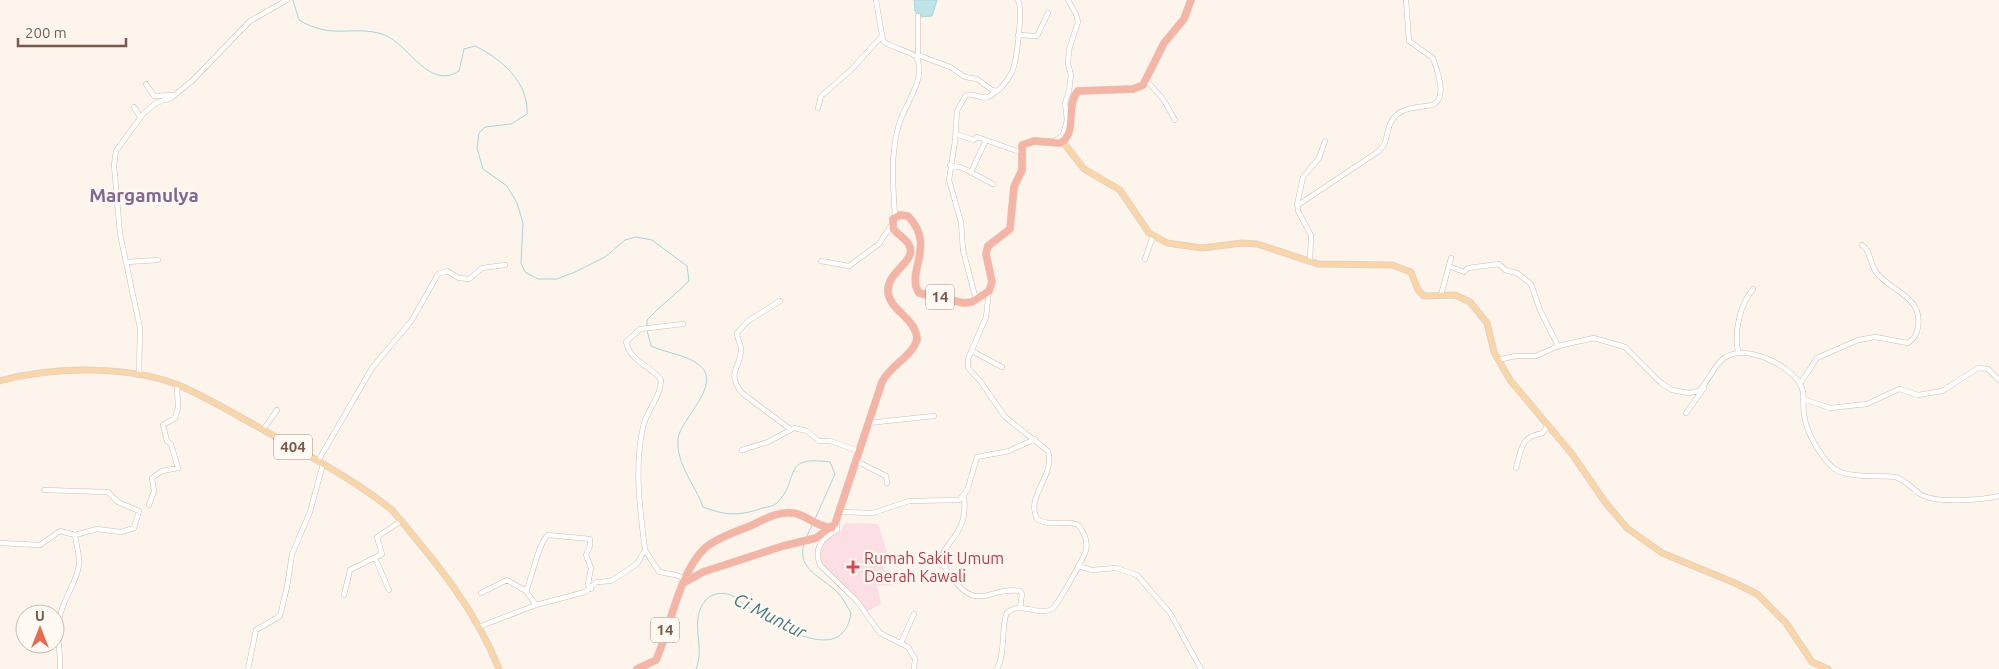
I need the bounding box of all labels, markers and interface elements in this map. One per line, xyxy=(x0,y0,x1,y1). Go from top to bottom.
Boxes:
scale bar xyxy=(18,15,125,47)
text: 200 m xyxy=(25,24,67,41)
district label: Margamulya xyxy=(89,184,199,206)
road number: 14 xyxy=(926,284,954,310)
road number: 404 xyxy=(274,434,312,460)
place label: Rumah Sakit Umum Daerah Kawali xyxy=(864,549,1004,585)
marker: Rumah Sakit Umum Daerah Kawali xyxy=(846,560,860,574)
water label: Ci Muntur xyxy=(731,588,811,642)
north arrow xyxy=(15,604,65,654)
text: U xyxy=(35,608,45,624)
road number: 14 xyxy=(651,618,679,642)

